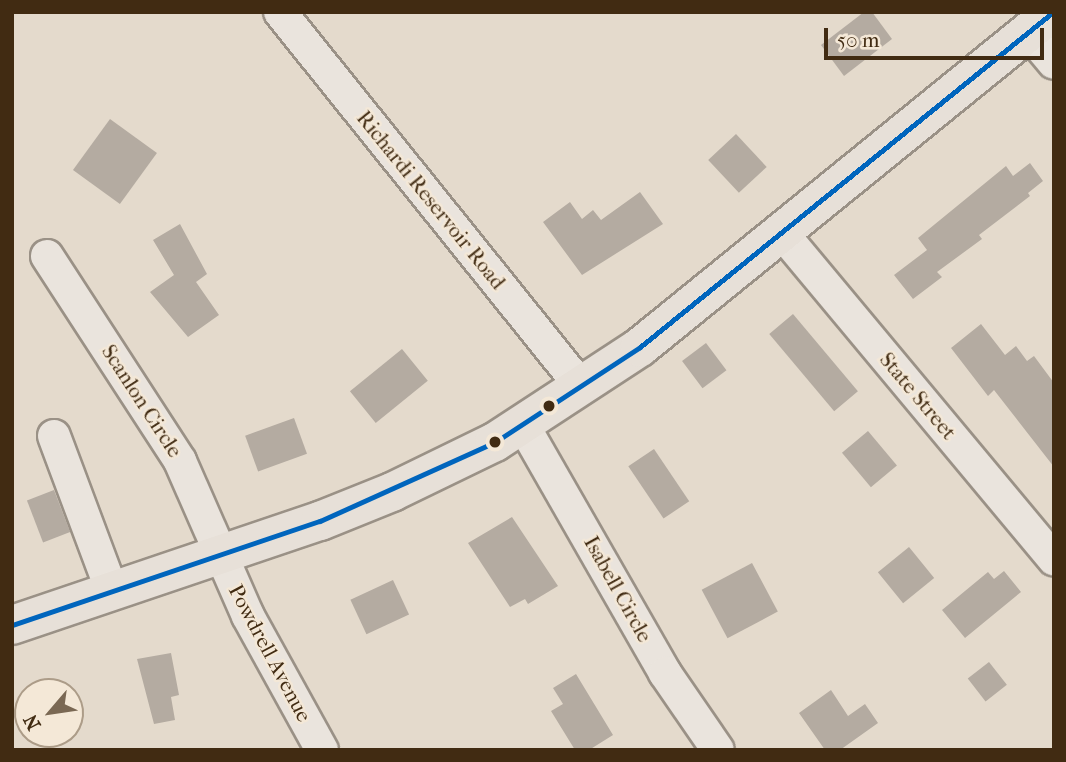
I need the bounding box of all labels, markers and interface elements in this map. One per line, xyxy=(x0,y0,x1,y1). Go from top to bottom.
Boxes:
scale bar xyxy=(828,14,1048,58)
text: 50 m xyxy=(837,28,880,52)
street label: Richardi Reservoir Road xyxy=(351,106,511,294)
street label: Scanlon Circle xyxy=(96,340,188,462)
street label: State Street xyxy=(874,347,962,445)
unlabelled marker xyxy=(542,399,556,413)
unlabelled marker xyxy=(488,435,502,449)
street label: Isabell Circle xyxy=(579,532,657,646)
street label: Powdrell Avenue xyxy=(223,580,317,726)
north arrow xyxy=(14,678,84,748)
text: N xyxy=(19,711,46,734)

